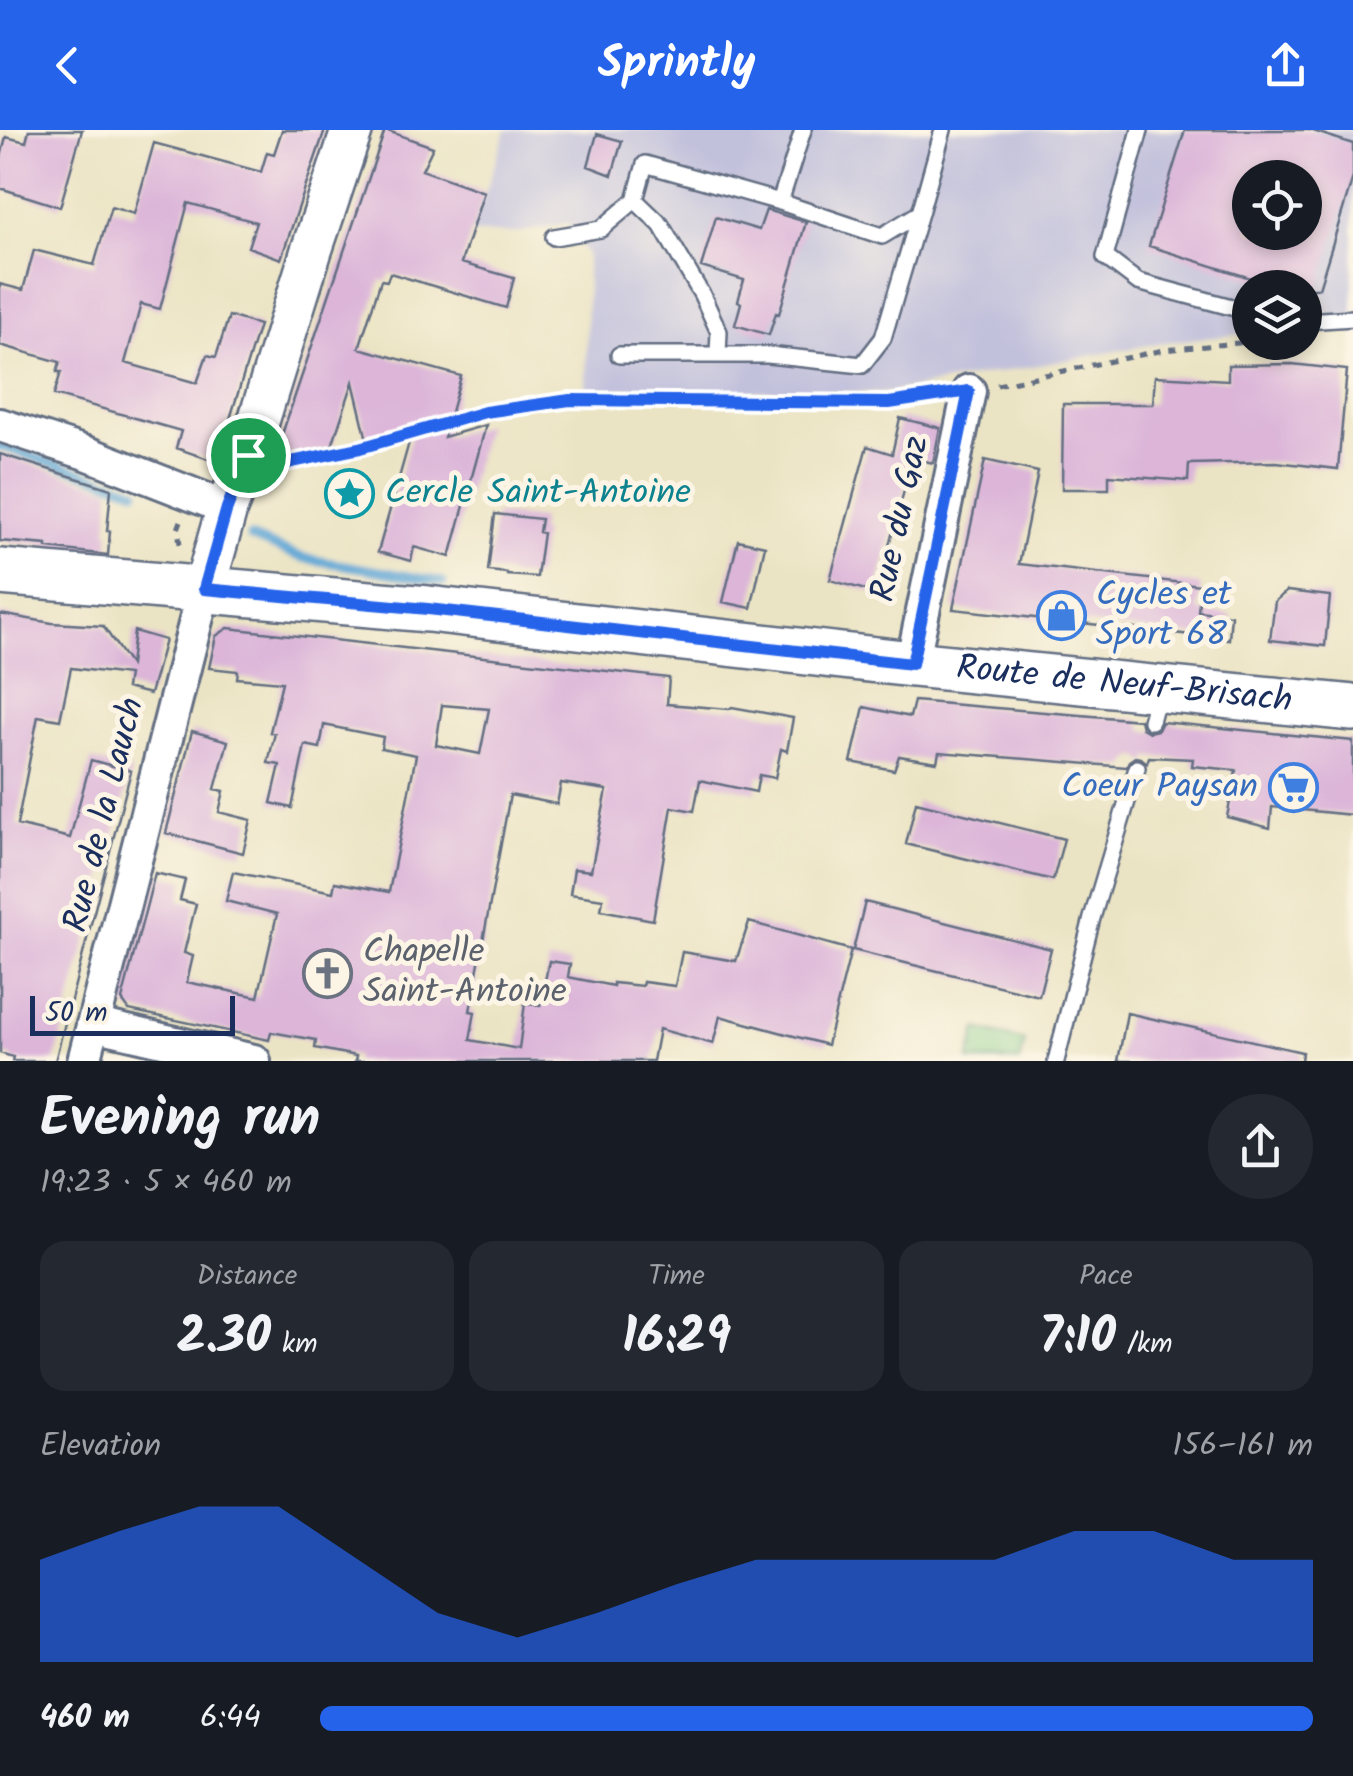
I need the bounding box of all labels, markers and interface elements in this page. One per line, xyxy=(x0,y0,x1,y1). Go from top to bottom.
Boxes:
text: Sprintly xyxy=(598,29,755,101)
icon: back xyxy=(40,38,95,93)
icon: share xyxy=(1258,38,1313,93)
map controls xyxy=(1232,160,1322,360)
button: locate xyxy=(1232,160,1322,250)
button: layers xyxy=(1232,270,1322,360)
pin xyxy=(206,413,291,498)
icon: arrive xyxy=(221,428,276,483)
street label: Rue du Gaz xyxy=(856,431,946,607)
place label: Cercle Saint-Antoine xyxy=(385,466,691,522)
place icon: Cercle Saint-Antoine xyxy=(324,468,376,520)
place label: Cycles et Sport 68 xyxy=(1096,568,1232,664)
shop icon: Cycles et Sport 68 xyxy=(1035,590,1087,642)
street label: Route de Neuf-Brisach xyxy=(954,641,1295,730)
street label: Rue de la Lauch xyxy=(49,692,161,938)
place label: Coeur Paysan xyxy=(1061,760,1258,816)
supermarket icon: Coeur Paysan xyxy=(1267,762,1319,814)
place label: Chapelle Saint-Antoine xyxy=(363,925,567,1021)
church icon: Chapelle Saint-Antoine xyxy=(302,947,354,999)
scale bar xyxy=(30,991,235,1036)
text: 50 m xyxy=(45,991,108,1036)
text: Evening run xyxy=(40,1077,320,1164)
button: share xyxy=(1208,1094,1313,1199)
text: 19:23 · 5 × 460 m xyxy=(40,1158,292,1209)
text: Distance xyxy=(197,1254,297,1299)
text: Time xyxy=(648,1254,705,1299)
text: Pace xyxy=(1079,1254,1133,1299)
text: 2.30 xyxy=(177,1299,271,1379)
text: 16:29 xyxy=(622,1299,731,1379)
text: 7:10 xyxy=(1039,1299,1116,1379)
text: km xyxy=(271,1322,317,1367)
text: /km xyxy=(1116,1322,1172,1367)
text: Elevation xyxy=(40,1421,161,1472)
text: 156–161 m xyxy=(1172,1421,1313,1472)
text: 460 m xyxy=(40,1693,130,1744)
text: 6:44 xyxy=(200,1693,261,1744)

